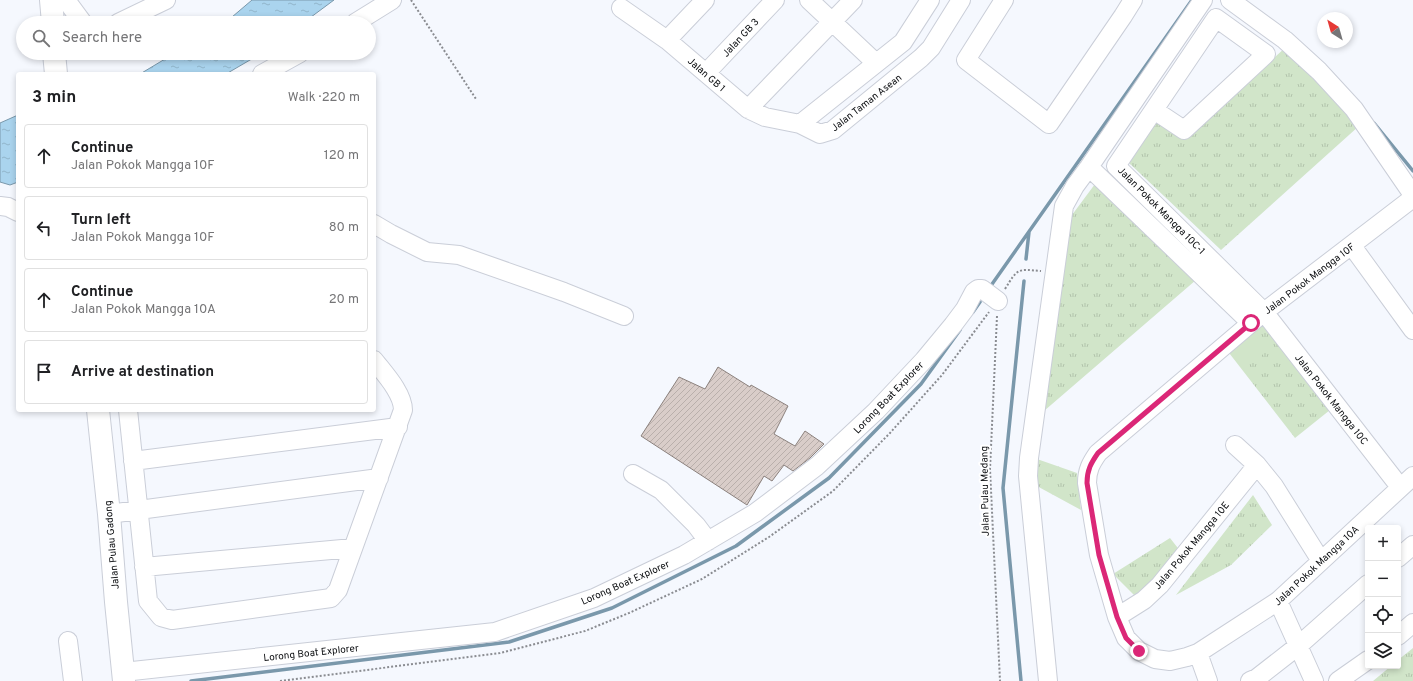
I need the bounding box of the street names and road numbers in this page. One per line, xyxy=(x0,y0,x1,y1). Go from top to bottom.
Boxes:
street label: Jalan GB 3 xyxy=(720,16,762,60)
street label: Jalan GB 1 xyxy=(684,55,728,95)
street label: Jalan Taman Asean xyxy=(829,72,905,135)
street label: Jalan Pokok Mangga 10C-1 xyxy=(1114,164,1208,258)
street label: Jalan Pokok Mangga 10F xyxy=(1262,241,1358,318)
street label: Jalan Pokok Mangga 10C xyxy=(1291,352,1370,448)
street label: Lorong Boat Explorer xyxy=(851,359,927,437)
street label: Jalan Pulau Medang xyxy=(978,446,993,536)
street label: Jalan Pokok Mangga 10E xyxy=(1152,499,1233,593)
street label: Jalan Pulau Gadong xyxy=(102,500,123,590)
street label: Jalan Pokok Mangga 10A xyxy=(1272,523,1362,609)
street label: Lorong Boat Explorer xyxy=(579,558,672,609)
street label: Lorong Boat Explorer xyxy=(263,642,360,665)

